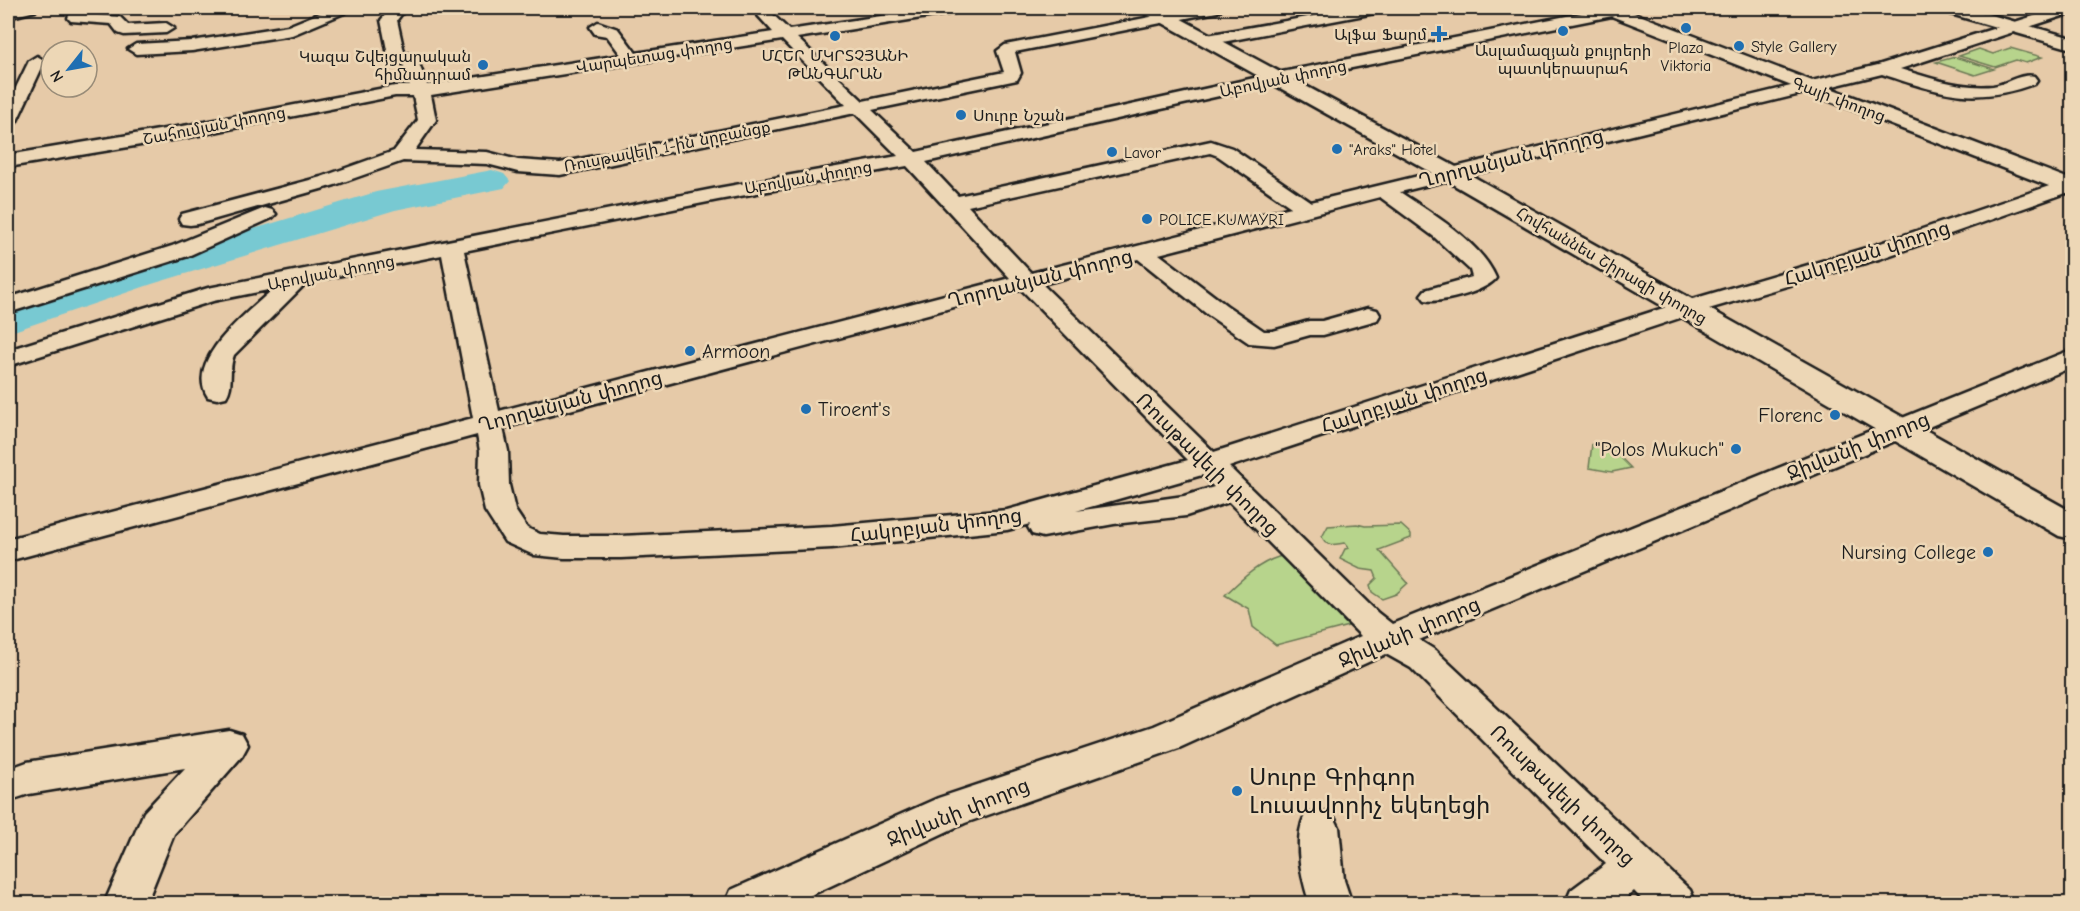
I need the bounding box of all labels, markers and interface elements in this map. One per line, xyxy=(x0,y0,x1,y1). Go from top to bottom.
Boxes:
marker: Plaza Viktoria xyxy=(1679,21,1693,35)
marker: Ասլամազյան քույրերի պատկերասրահ xyxy=(1556,24,1570,38)
place label: Ալֆա Ֆարմ xyxy=(1334,26,1427,44)
marker: Ալֆա Ֆարմ xyxy=(1432,27,1446,41)
marker: ՄՀԵՐ ՄԿՐՏՉՅԱՆԻ ԹԱՆԳԱՐԱՆ xyxy=(828,29,842,43)
street label: Վարպետաց փողոց xyxy=(574,35,734,77)
place label: Style Gallery xyxy=(1751,38,1838,56)
north arrow xyxy=(39,39,99,99)
place label: Plaza Viktoria xyxy=(1661,39,1711,75)
marker: Style Gallery xyxy=(1732,39,1746,53)
place label: Ասլամազյան քույրերի պատկերասրահ xyxy=(1475,42,1651,78)
place label: ՄՀԵՐ ՄԿՐՏՉՅԱՆԻ ԹԱՆԳԱՐԱՆ xyxy=(761,47,909,83)
place label: Կազա Շվեյցարական հիմնադրամ xyxy=(299,48,471,84)
street label: Աբովյան փողոց xyxy=(1218,57,1348,101)
marker: Կազա Շվեյցարական հիմնադրամ xyxy=(476,58,490,72)
text: N xyxy=(47,67,67,85)
street label: Գայի փողոց xyxy=(1789,74,1888,126)
street label: Շահումյան փողոց xyxy=(141,103,287,149)
place label: Սուրբ Նշան xyxy=(973,107,1065,125)
marker: Սուրբ Նշան xyxy=(954,108,968,122)
street label: Ռուսթավելի 1-ին նրբանցք xyxy=(562,118,772,176)
street label: Ղորղանյան փողոց xyxy=(1416,124,1606,193)
place label: "Araks" Hotel xyxy=(1349,141,1437,159)
marker: "Araks" Hotel xyxy=(1330,142,1344,156)
place label: Lavor xyxy=(1124,144,1162,162)
marker: Lavor xyxy=(1105,145,1119,159)
street label: Աբովյան փողոց xyxy=(743,158,873,198)
street label: Հովհաննես Շիրազի փողոց xyxy=(1513,204,1710,328)
place label: POLICE KUMAYRI xyxy=(1159,211,1284,229)
marker: POLICE KUMAYRI xyxy=(1140,212,1154,226)
street label: Հակոբյան փողոց xyxy=(1781,216,1953,291)
street label: Ղորղանյան փողոց xyxy=(945,244,1135,313)
street label: Աբովյան փողոց xyxy=(266,252,396,294)
place label: Armoon xyxy=(702,340,770,363)
marker: Armoon xyxy=(683,344,697,358)
street label: Հակոբյան փողոց xyxy=(1318,363,1490,438)
street label: Ղորղանյան փողոց xyxy=(475,366,665,437)
street label: Ռուսթավելի փողոց xyxy=(1132,388,1284,540)
place label: Tiroent's xyxy=(818,398,890,421)
marker: Tiroent's xyxy=(799,402,813,416)
place label: Florenc xyxy=(1758,404,1823,427)
street label: Ջիվանի փողոց xyxy=(1784,407,1933,486)
marker: Florenc xyxy=(1828,408,1842,422)
place label: "Polos Mukuch" xyxy=(1595,438,1724,461)
marker: "Polos Mukuch" xyxy=(1729,442,1743,456)
street label: Հակոբյան փողոց xyxy=(849,504,1023,547)
place label: Nursing College xyxy=(1841,541,1976,564)
marker: Nursing College xyxy=(1981,545,1995,559)
street label: Ջիվանի փողոց xyxy=(1335,592,1484,673)
street label: Ռուսթավելի փողոց xyxy=(1486,720,1640,870)
place label: Սուրբ Գրիգոր Լուսավորիչ եկեղեցի xyxy=(1249,763,1490,819)
street label: Ջիվանի փողոց xyxy=(884,773,1033,852)
marker: Սուրբ Գրիգոր Լուսավորիչ եկեղեցի xyxy=(1230,784,1244,798)

